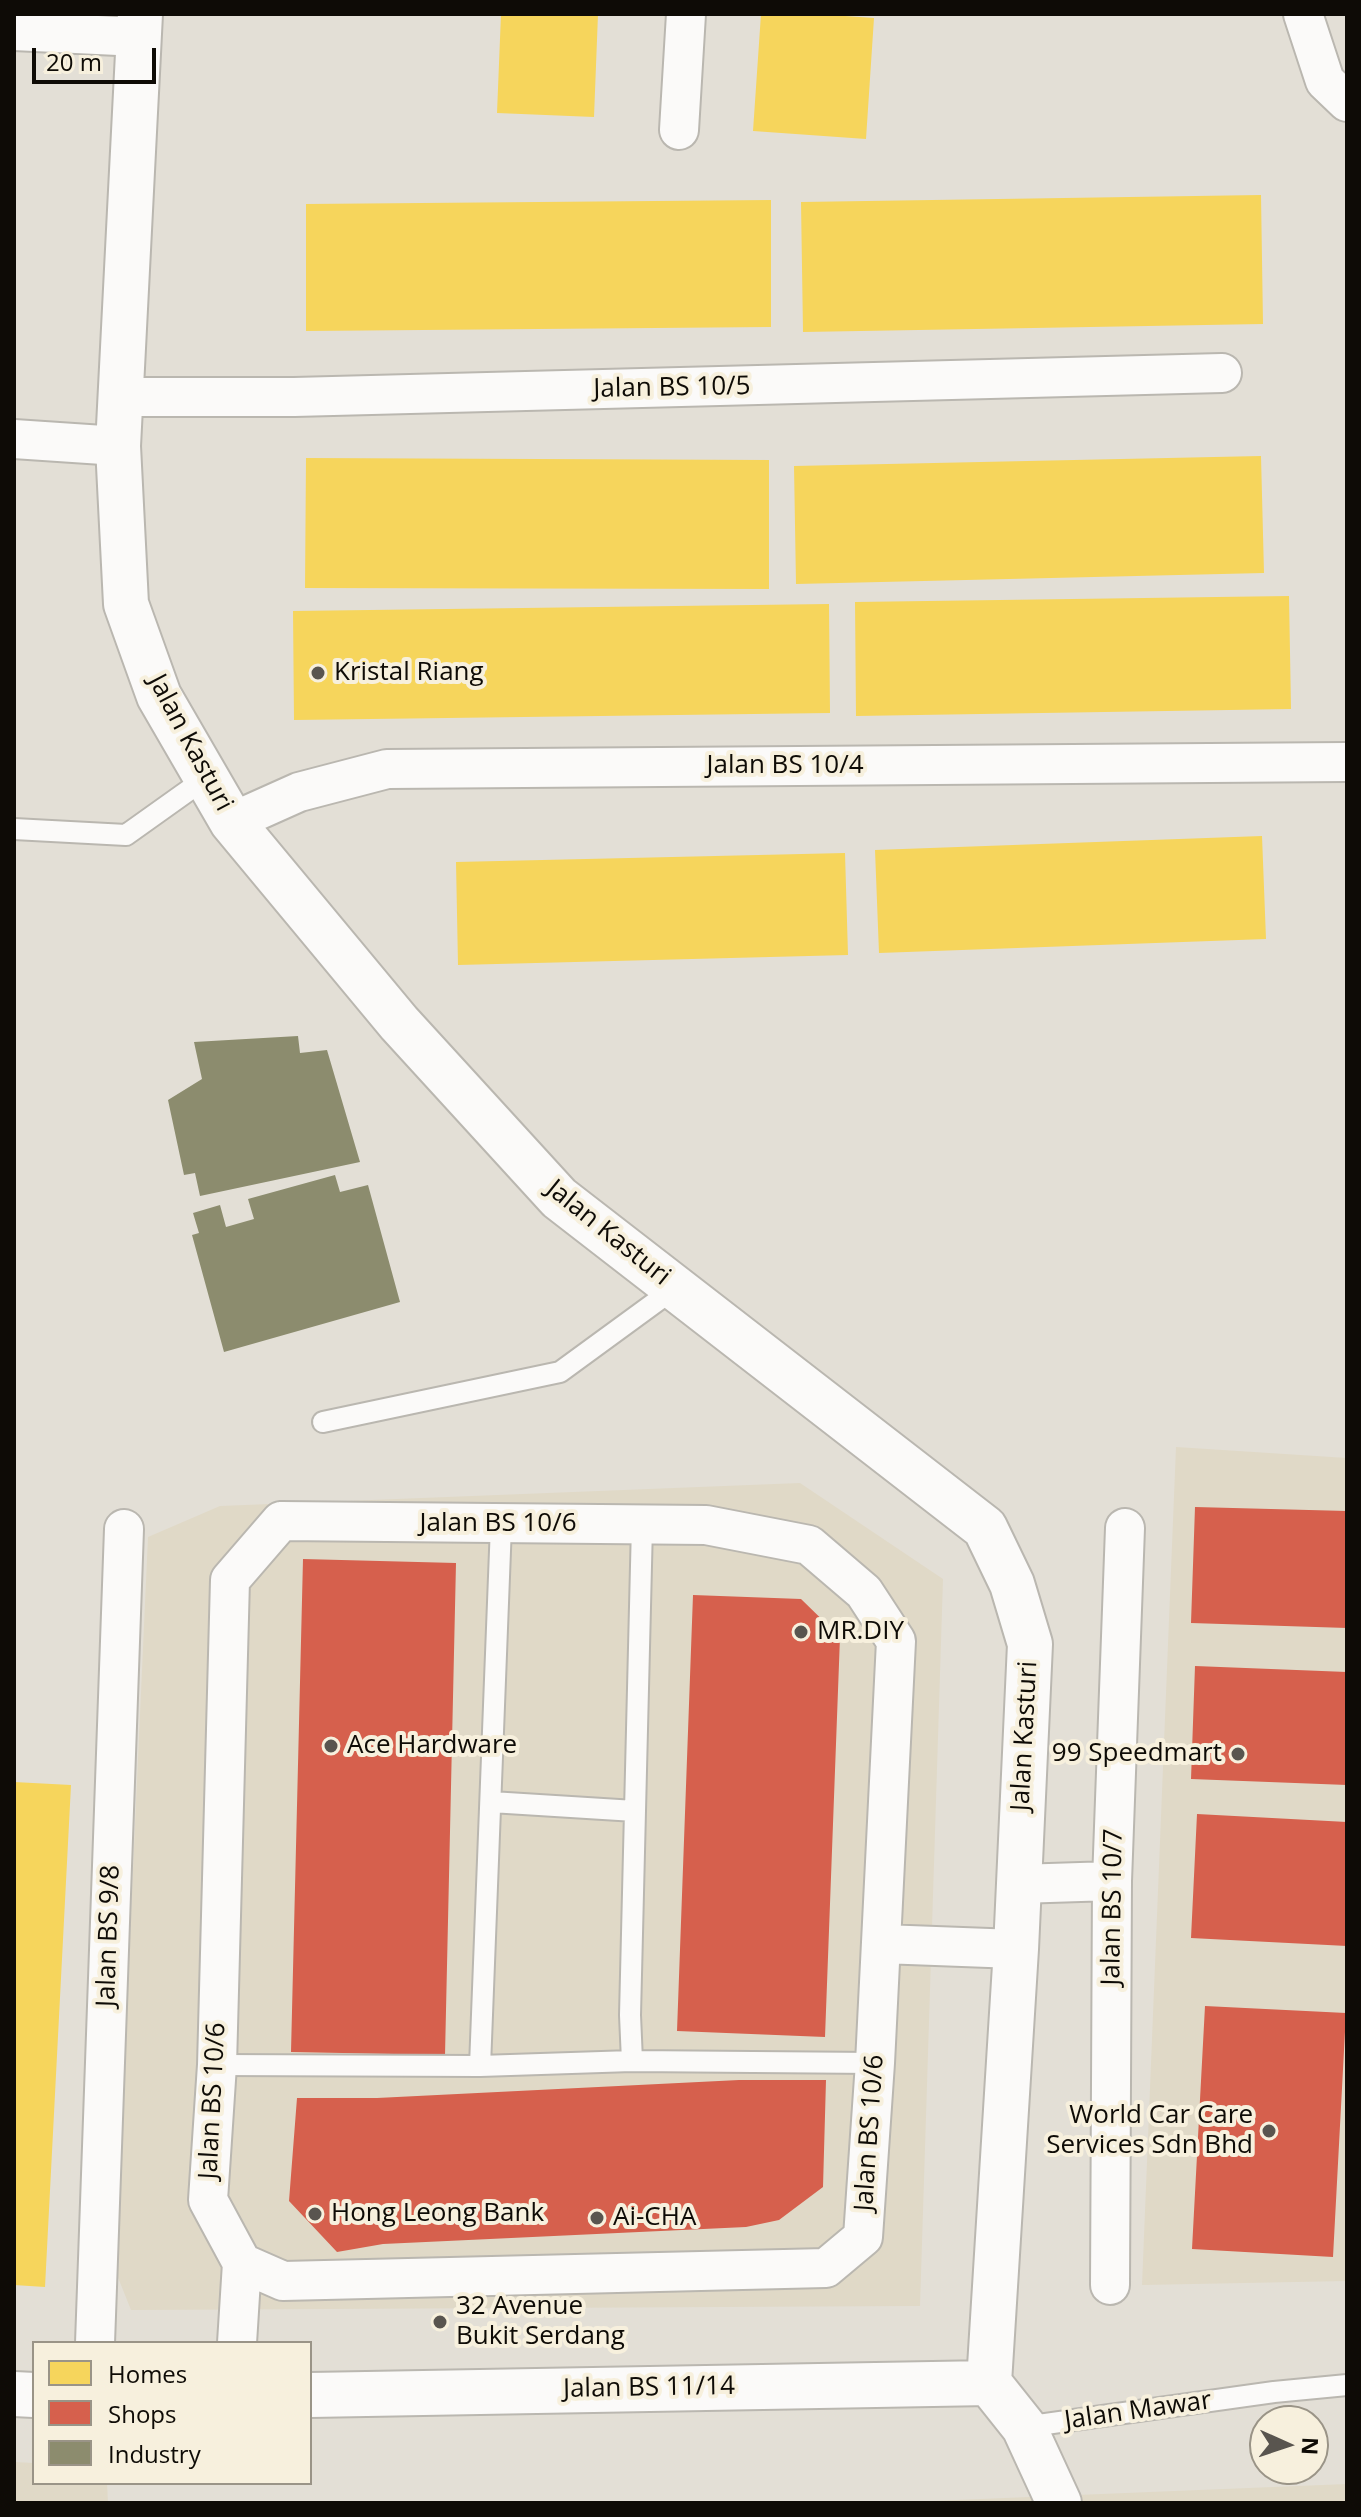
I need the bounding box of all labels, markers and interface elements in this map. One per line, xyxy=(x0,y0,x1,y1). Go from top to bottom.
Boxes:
scale bar xyxy=(36,32,160,82)
text: 20 m xyxy=(46,45,102,78)
street label: Jalan BS 10/5 xyxy=(593,371,751,405)
place label: Kristal Riang xyxy=(334,657,484,689)
marker: Kristal Riang xyxy=(309,664,327,682)
street label: Jalan Kasturi xyxy=(141,669,239,817)
street label: Jalan BS 10/4 xyxy=(706,750,864,782)
street label: Jalan Kasturi xyxy=(540,1174,676,1292)
street label: Jalan BS 10/6 xyxy=(419,1508,577,1540)
place label: MR.DIY xyxy=(817,1616,904,1648)
marker: MR.DIY xyxy=(792,1623,810,1641)
street label: Jalan Kasturi xyxy=(1005,1660,1045,1812)
place label: Ace Hardware xyxy=(347,1730,517,1762)
marker: Ace Hardware xyxy=(322,1737,340,1755)
place label: 99 Speedmart xyxy=(1052,1738,1222,1770)
marker: 99 Speedmart xyxy=(1229,1745,1247,1763)
street label: Jalan BS 10/7 xyxy=(1096,1828,1130,1986)
street label: Jalan BS 9/8 xyxy=(91,1864,127,2008)
street label: Jalan BS 10/6 xyxy=(193,2022,233,2180)
street label: Jalan BS 10/6 xyxy=(849,2054,891,2212)
place label: World Car Care Services Sdn Bhd xyxy=(1046,2100,1253,2162)
marker: World Car Care Services Sdn Bhd xyxy=(1260,2122,1278,2140)
place label: Hong Leong Bank xyxy=(331,2198,544,2230)
place label: Ai-CHA xyxy=(613,2202,696,2234)
marker: Hong Leong Bank xyxy=(306,2205,324,2223)
marker: Ai-CHA xyxy=(588,2209,606,2227)
place label: 32 Avenue Bukit Serdang xyxy=(456,2291,625,2352)
marker: 32 Avenue Bukit Serdang xyxy=(431,2313,449,2331)
legend xyxy=(32,2341,312,2485)
text: Homes xyxy=(108,2357,187,2390)
street label: Jalan BS 11/14 xyxy=(563,2371,735,2405)
street label: Jalan Mawar xyxy=(1062,2385,1214,2437)
text: Shops xyxy=(108,2397,176,2430)
north arrow xyxy=(1249,2405,1329,2485)
text: N xyxy=(1296,2436,1326,2456)
text: Industry xyxy=(108,2437,201,2470)

